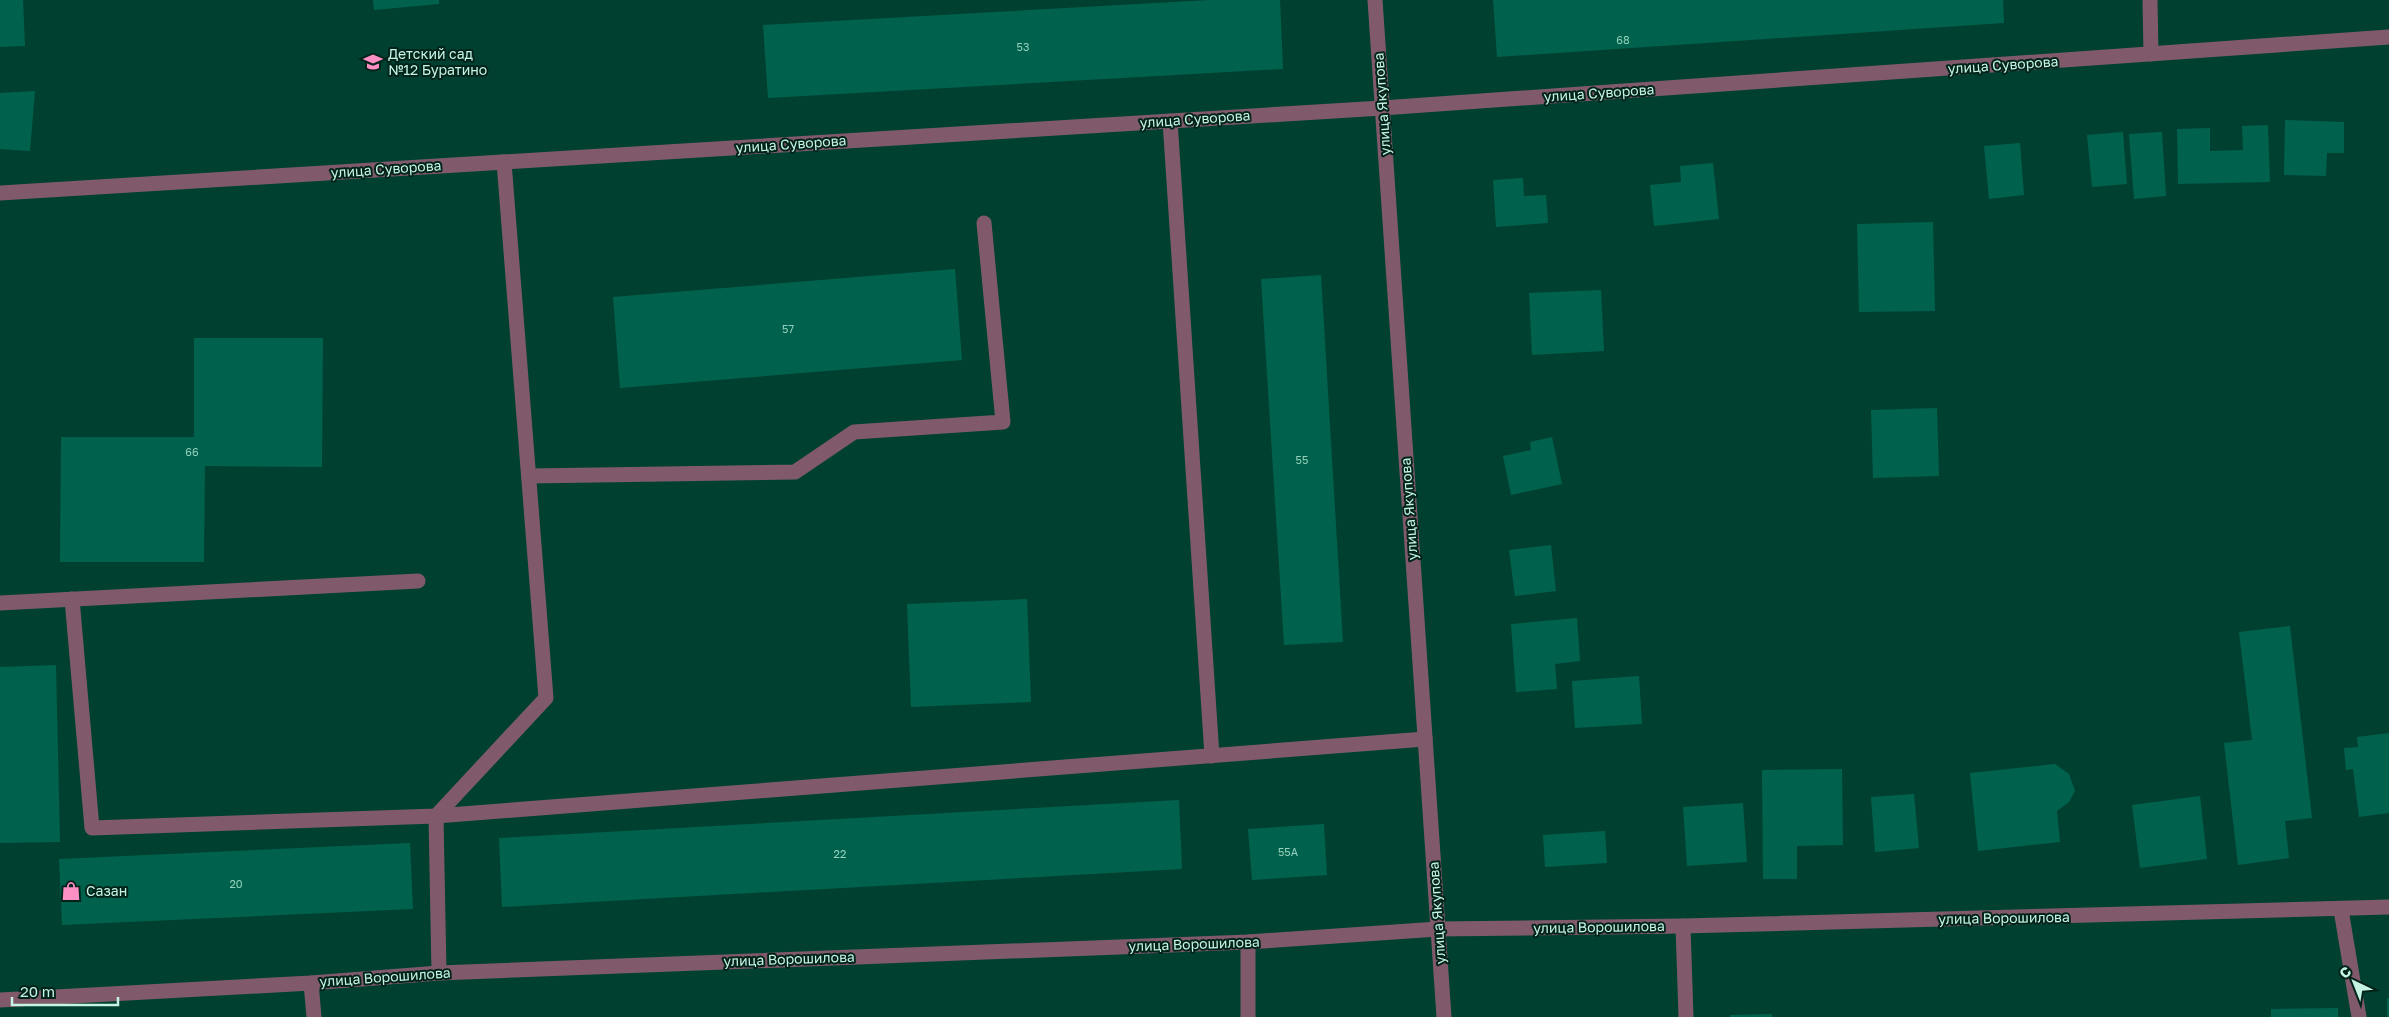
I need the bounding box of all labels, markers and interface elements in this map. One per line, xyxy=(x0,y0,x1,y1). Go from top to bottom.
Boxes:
house number: 68 xyxy=(1616,33,1630,46)
house number: 53 xyxy=(1017,40,1029,53)
place label: Детский сад №12 Буратино xyxy=(388,45,487,78)
school or university icon: Детский сад №12 Буратино xyxy=(362,51,384,73)
street label: улица Якупова xyxy=(1369,52,1394,156)
street label: улица Суворова xyxy=(1947,52,2059,77)
street label: улица Суворова xyxy=(1543,80,1655,105)
street label: улица Суворова xyxy=(1139,106,1251,131)
street label: улица Суворова xyxy=(735,131,847,156)
street label: улица Суворова xyxy=(330,156,442,181)
house number: 57 xyxy=(782,322,794,335)
house number: 66 xyxy=(185,445,199,458)
house number: 55 xyxy=(1296,453,1308,466)
street label: улица Якупова xyxy=(1396,457,1421,561)
house number: 55А xyxy=(1278,845,1299,858)
house number: 22 xyxy=(834,847,846,860)
street label: улица Якупова xyxy=(1424,861,1449,965)
house number: 20 xyxy=(229,877,243,890)
shop icon: Сазан xyxy=(60,880,82,902)
place label: Сазан xyxy=(86,882,127,899)
street label: улица Ворошилова xyxy=(1938,908,2070,927)
street label: улица Ворошилова xyxy=(1533,917,1665,936)
street label: улица Ворошилова xyxy=(1128,933,1260,954)
street label: улица Ворошилова xyxy=(723,948,855,969)
north arrow xyxy=(2329,957,2379,1007)
text: С xyxy=(2335,962,2354,982)
street label: улица Ворошилова xyxy=(319,963,451,990)
scale bar xyxy=(12,974,119,1006)
text: 20 m xyxy=(20,982,55,1000)

